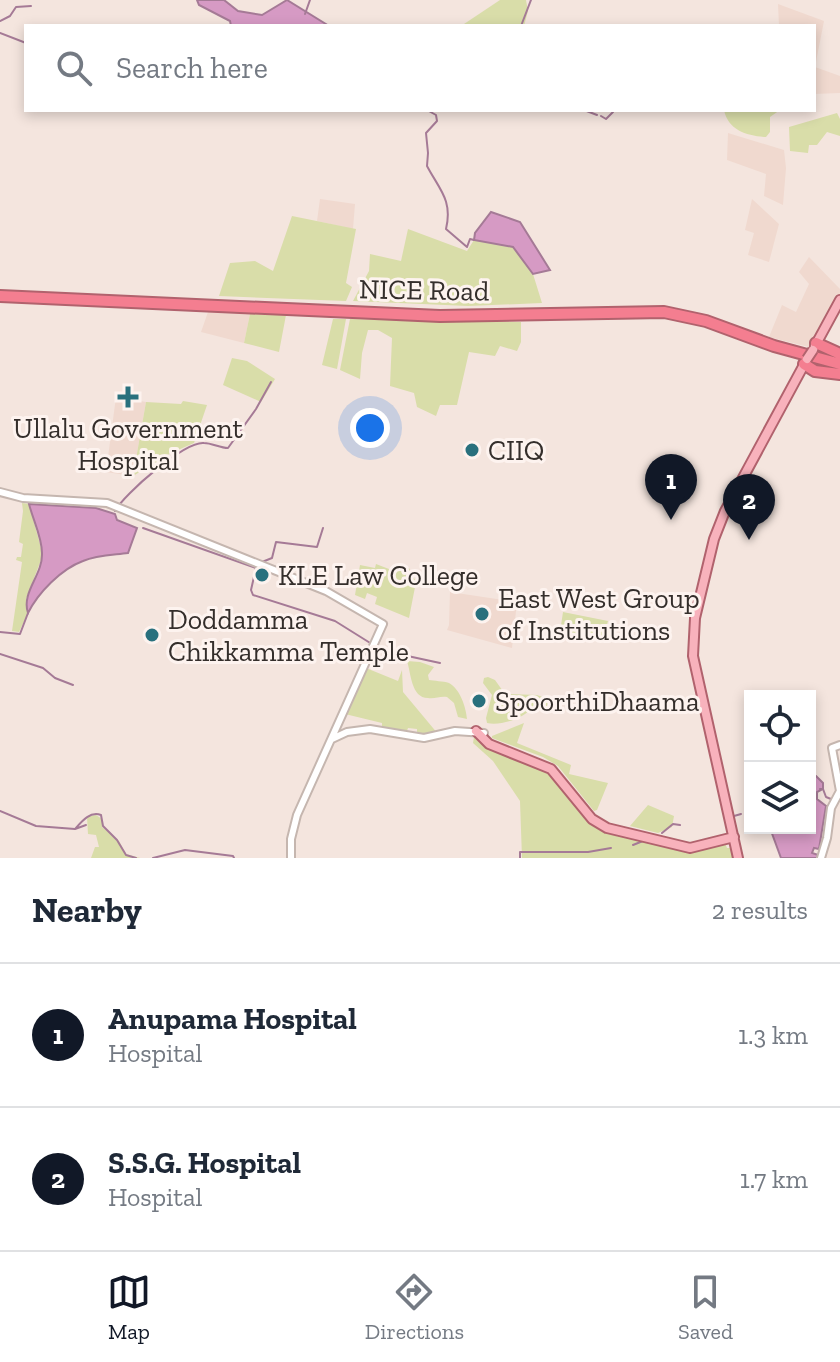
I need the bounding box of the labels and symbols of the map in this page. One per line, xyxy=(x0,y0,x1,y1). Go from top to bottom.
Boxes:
street label: NICE Road xyxy=(358,272,490,308)
marker: Ullalu Government Hospital xyxy=(117,386,139,408)
your location xyxy=(350,408,390,448)
place label: Ullalu Government Hospital xyxy=(13,412,244,477)
place label: CIIQ xyxy=(488,434,544,467)
marker: CIIQ xyxy=(463,441,481,459)
pin: 1 xyxy=(645,454,697,520)
pin: 2 xyxy=(723,474,775,540)
place label: KLE Law College xyxy=(278,559,478,592)
marker: KLE Law College xyxy=(253,566,271,584)
place label: East West Group of Institutions xyxy=(498,582,700,647)
place label: Doddamma Chikkamma Temple xyxy=(168,603,409,668)
marker: East West Group of Institutions xyxy=(473,605,491,623)
marker: Doddamma Chikkamma Temple xyxy=(143,626,161,644)
place label: SpoorthiDhaama xyxy=(495,685,700,718)
marker: SpoorthiDhaama xyxy=(470,692,488,710)

